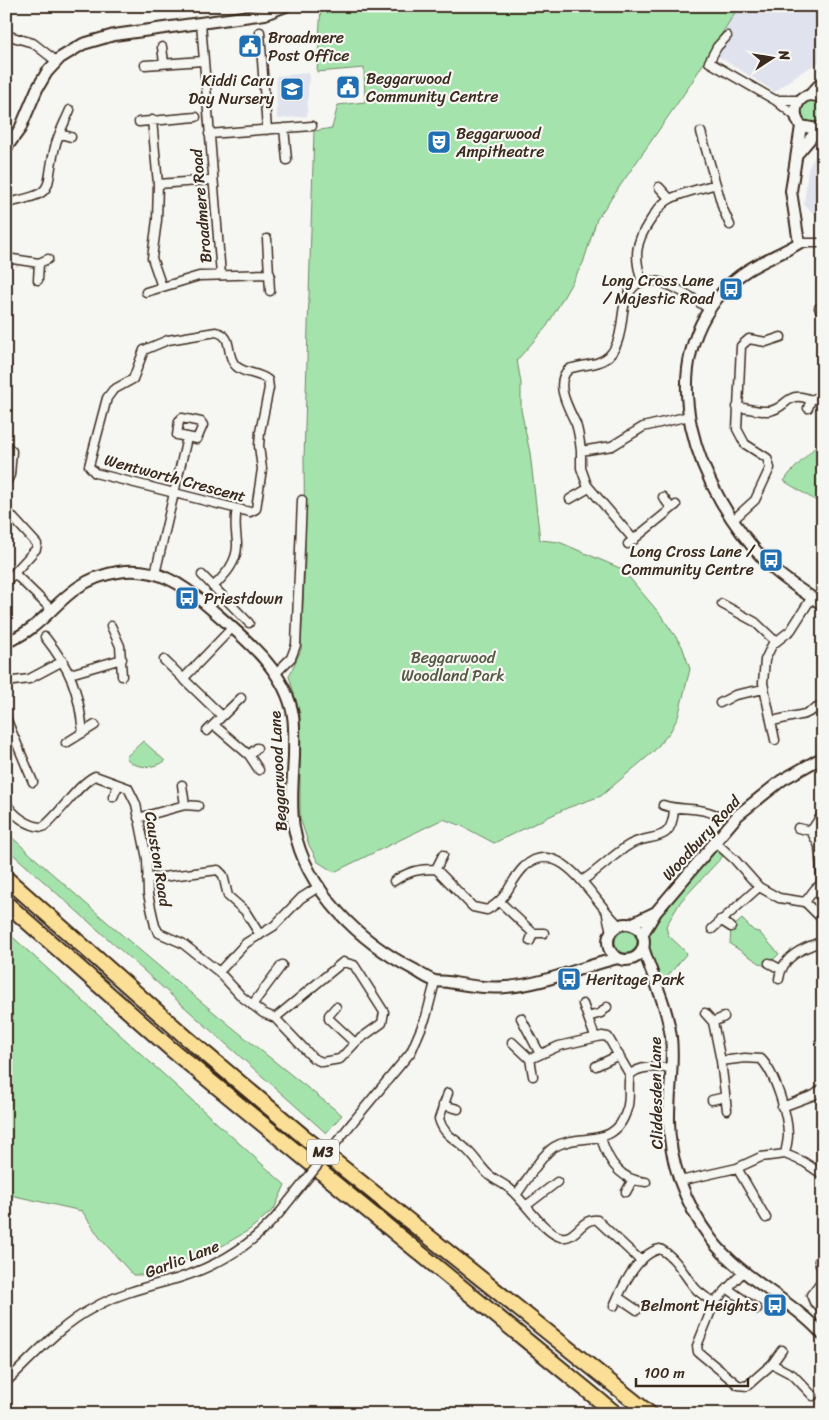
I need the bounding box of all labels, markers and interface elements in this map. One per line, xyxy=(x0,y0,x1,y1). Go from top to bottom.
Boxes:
place label: Broadmere Post Office xyxy=(268,23,350,70)
north arrow xyxy=(746,32,796,82)
public building icon: Broadmere Post Office xyxy=(237,33,263,59)
text: N xyxy=(771,47,798,63)
place label: Beggarwood Community Centre xyxy=(366,64,499,111)
place label: Kiddi Caru Day Nursery xyxy=(188,66,275,113)
public building icon: Beggarwood Community Centre xyxy=(335,74,361,100)
school or university icon: Kiddi Caru Day Nursery xyxy=(279,76,305,102)
place label: Beggarwood Ampitheatre xyxy=(455,119,545,166)
theatre icon: Beggarwood Ampitheatre xyxy=(426,129,452,155)
street label: Broadmere Road xyxy=(181,146,220,264)
place label: Long Cross Lane / Majestic Road xyxy=(602,266,716,313)
bus stop icon: Long Cross Lane / Majestic Road xyxy=(718,276,744,302)
street label: Wentworth Crescent xyxy=(101,445,249,511)
place label: Long Cross Lane / Community Centre xyxy=(622,537,756,584)
bus stop icon: Long Cross Lane / Community Centre xyxy=(758,547,784,573)
place label: Priestdown xyxy=(204,584,283,613)
bus stop icon: Priestdown xyxy=(174,585,200,611)
park label: Beggarwood Woodland Park xyxy=(401,643,505,690)
street label: Beggarwood Lane xyxy=(260,710,296,832)
street label: Woodbury Road xyxy=(654,787,749,888)
street label: Causton Road xyxy=(136,809,180,910)
place label: Heritage Park xyxy=(586,965,685,994)
bus stop icon: Heritage Park xyxy=(556,966,582,992)
street label: Cliddesden Lane xyxy=(641,1036,671,1150)
road number: M3 xyxy=(307,1140,339,1164)
street label: Garlic Lane xyxy=(140,1231,224,1287)
place label: Belmont Heights xyxy=(641,1291,759,1320)
bus stop icon: Belmont Heights xyxy=(762,1292,788,1318)
scale bar xyxy=(636,1355,749,1387)
text: 100 m xyxy=(644,1360,685,1386)

